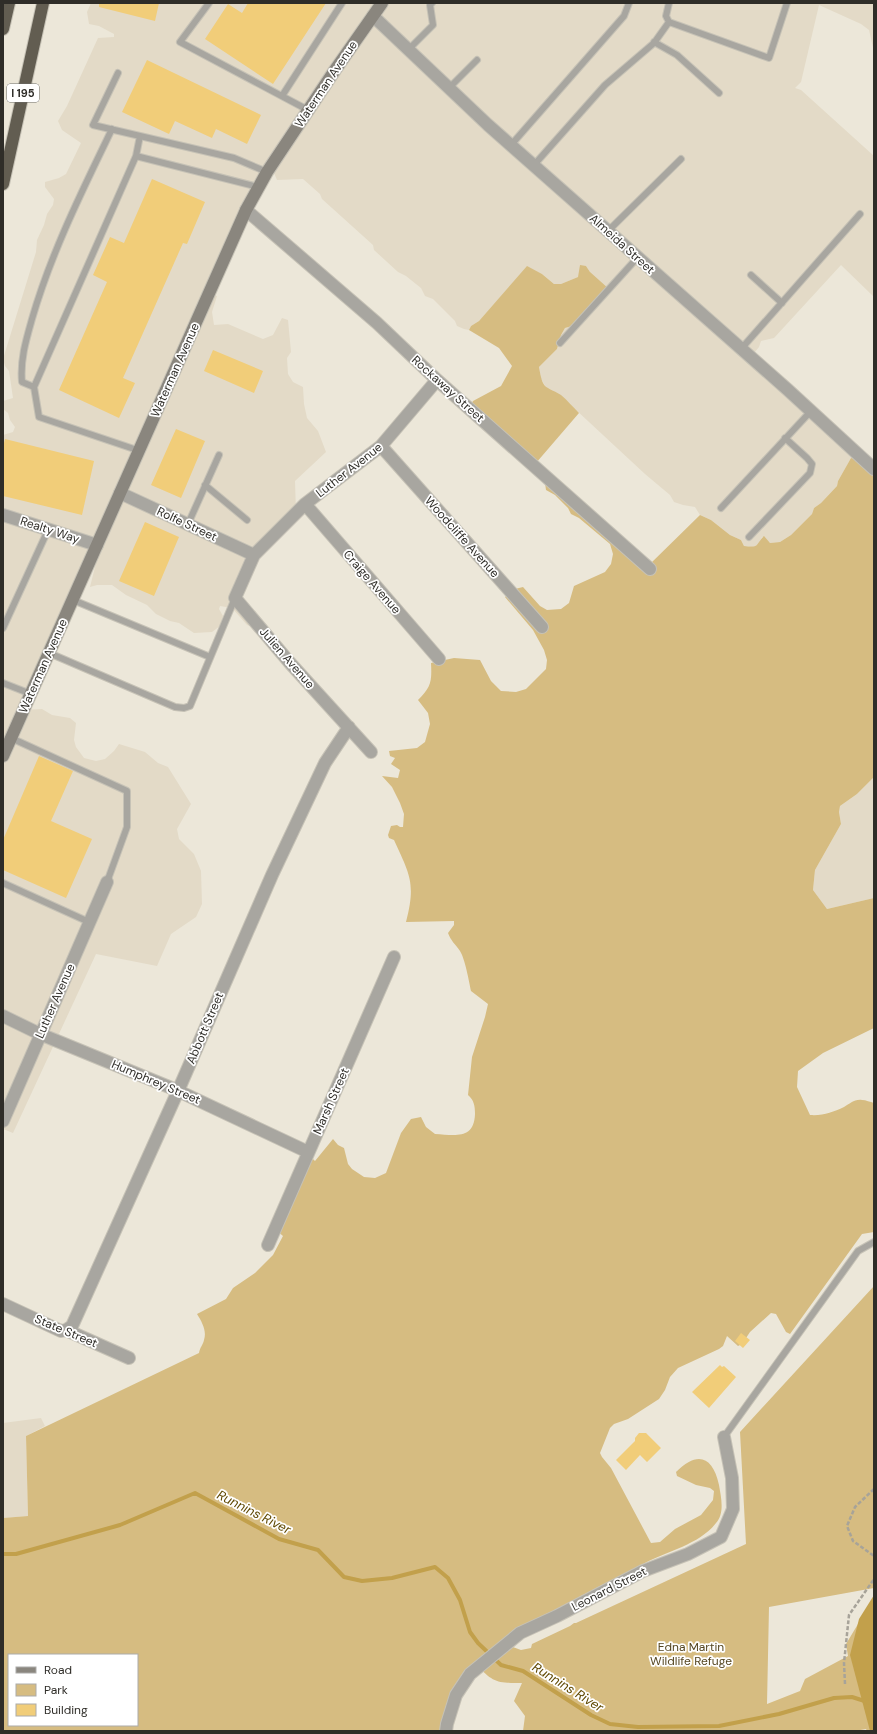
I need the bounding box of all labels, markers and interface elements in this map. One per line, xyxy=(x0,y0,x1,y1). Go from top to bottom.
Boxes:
street label: Waterman Avenue xyxy=(291,37,361,130)
road number: I 195 xyxy=(7,84,39,102)
street label: Almeida Street xyxy=(586,211,658,278)
street label: Waterman Avenue xyxy=(147,320,203,420)
street label: Rockaway Street xyxy=(408,352,488,426)
street label: Luther Avenue xyxy=(313,439,386,501)
street label: Woodcliffe Avenue xyxy=(421,493,503,581)
street label: Rolfe Street xyxy=(154,503,220,545)
street label: Realty Way xyxy=(18,513,82,547)
street label: Craige Avenue xyxy=(340,547,404,617)
street label: Waterman Avenue xyxy=(15,616,71,716)
street label: Julien Avenue xyxy=(256,624,318,692)
street label: Luther Avenue xyxy=(31,961,79,1041)
street label: Abbott Street xyxy=(183,989,227,1066)
street label: Humphrey Street xyxy=(109,1056,203,1108)
street label: Marsh Street xyxy=(309,1065,353,1137)
street label: State Street xyxy=(32,1311,100,1351)
water label: Runnins River xyxy=(214,1486,295,1538)
street label: Leonard Street xyxy=(569,1563,650,1615)
park label: Edna Martin Wildlife Refuge xyxy=(650,1639,732,1669)
legend xyxy=(8,1654,138,1726)
water label: Runnins River xyxy=(529,1658,608,1716)
text: Road xyxy=(44,1662,72,1678)
text: Park xyxy=(44,1682,68,1698)
text: Building xyxy=(44,1702,88,1718)

